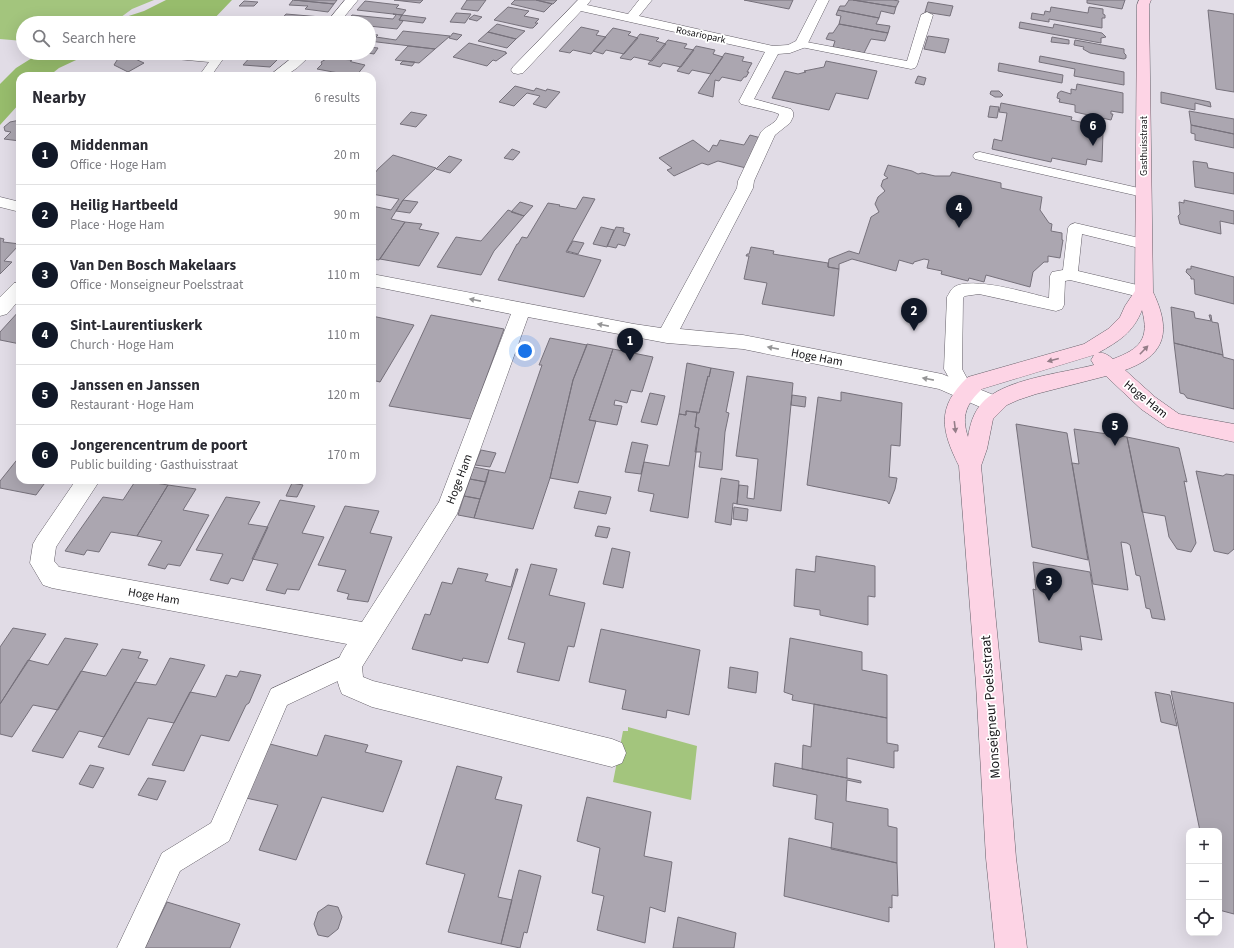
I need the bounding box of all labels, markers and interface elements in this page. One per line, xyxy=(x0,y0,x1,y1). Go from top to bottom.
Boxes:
search box xyxy=(16,16,376,60)
street label: Rosariopark xyxy=(675,23,727,47)
icon: search xyxy=(30,27,52,49)
text: Search here xyxy=(62,28,136,49)
text: Nearby xyxy=(32,86,86,110)
text: 6 results xyxy=(315,89,360,107)
pin: 6 xyxy=(1080,113,1106,146)
street label: Gasthuisstraat xyxy=(1137,115,1151,176)
text: Middenman xyxy=(70,135,148,156)
text: 1 xyxy=(42,146,48,164)
text: 20 m xyxy=(334,146,360,164)
text: Office · Hoge Ham xyxy=(70,156,167,174)
text: Heilig Hartbeeld xyxy=(70,195,178,216)
pin: 4 xyxy=(946,195,972,228)
text: 2 xyxy=(42,206,48,224)
text: 90 m xyxy=(334,206,360,224)
text: Place · Hoge Ham xyxy=(70,216,165,234)
text: Van Den Bosch Makelaars xyxy=(70,255,236,276)
text: 3 xyxy=(42,266,48,284)
text: 110 m xyxy=(327,266,360,284)
text: Office · Monseigneur Poelsstraat xyxy=(70,276,243,294)
one-way arrow xyxy=(469,296,481,302)
pin: 2 xyxy=(901,298,927,331)
text: Sint-Laurentiuskerk xyxy=(70,315,202,336)
one-way arrow xyxy=(597,321,609,327)
text: 4 xyxy=(42,326,48,344)
text: 110 m xyxy=(327,326,360,344)
pin: 1 xyxy=(617,328,643,361)
text: Church · Hoge Ham xyxy=(70,336,174,354)
your location xyxy=(515,341,535,361)
street label: Hoge Ham xyxy=(790,344,844,371)
one-way arrow xyxy=(767,345,779,351)
one-way arrow xyxy=(1139,345,1148,355)
one-way arrow xyxy=(1047,358,1059,364)
text: Janssen en Janssen xyxy=(70,375,200,396)
one-way arrow xyxy=(922,375,934,381)
street label: Hoge Ham xyxy=(1120,376,1171,423)
text: 5 xyxy=(42,386,48,404)
text: 120 m xyxy=(327,386,360,404)
text: Restaurant · Hoge Ham xyxy=(70,396,194,414)
pin: 5 xyxy=(1102,413,1128,446)
one-way arrow xyxy=(952,421,958,433)
text: Jongerencentrum de poort xyxy=(70,435,248,456)
text: 6 xyxy=(42,446,48,464)
text: 170 m xyxy=(327,446,360,464)
street label: Hoge Ham xyxy=(442,452,477,507)
text: Public building · Gasthuisstraat xyxy=(70,456,238,474)
pin: 3 xyxy=(1036,568,1062,601)
street label: Hoge Ham xyxy=(127,584,181,609)
street label: Monseigneur Poelsstraat xyxy=(976,634,1006,779)
map controls xyxy=(1186,828,1222,936)
button: + xyxy=(1186,828,1222,864)
button: − xyxy=(1186,864,1222,900)
button: locate xyxy=(1186,900,1222,936)

